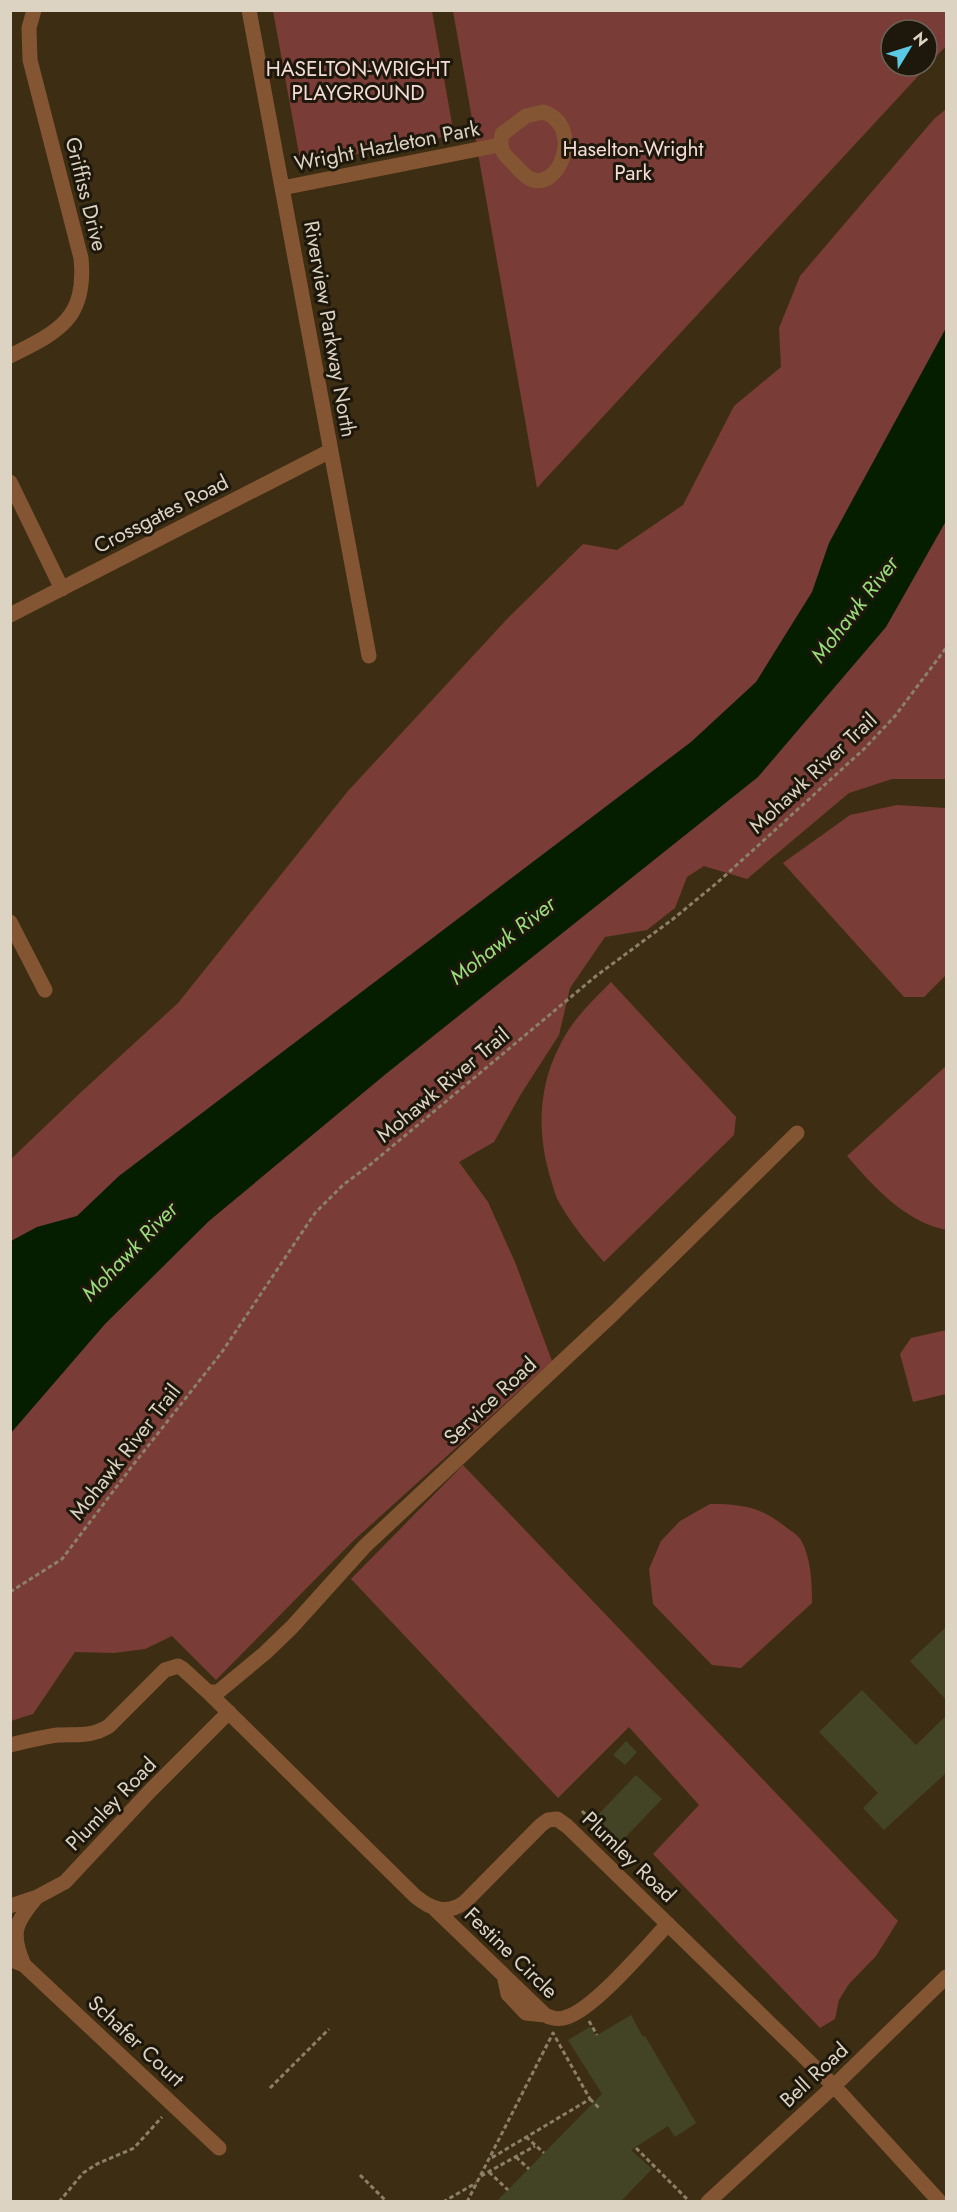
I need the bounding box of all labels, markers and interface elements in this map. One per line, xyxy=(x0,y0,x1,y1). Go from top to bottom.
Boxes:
north arrow xyxy=(879,18,939,78)
text: N xyxy=(907,27,933,51)
park label: HASELTON-WRIGHT PLAYGROUND xyxy=(266,54,451,108)
street label: Wright Hazleton Park xyxy=(292,113,483,179)
street label: Griffiss Drive xyxy=(57,134,115,254)
park label: Haselton-Wright Park xyxy=(562,134,704,188)
street label: Riverview Parkway North xyxy=(296,218,364,440)
street label: Crossgates Road xyxy=(88,467,234,561)
water label: Mohawk River xyxy=(802,548,907,669)
street label: Mohawk River Trail xyxy=(742,706,884,840)
water label: Mohawk River xyxy=(442,887,563,992)
street label: Mohawk River Trail xyxy=(370,1020,516,1150)
water label: Mohawk River xyxy=(73,1193,186,1308)
street label: Service Road xyxy=(437,1350,543,1452)
street label: Mohawk River Trail xyxy=(62,1378,188,1526)
street label: Plumley Road xyxy=(59,1750,163,1858)
street label: Plumley Road xyxy=(575,1805,683,1909)
street label: Festine Circle xyxy=(457,1900,565,2006)
street label: Schafer Court xyxy=(81,1988,191,2094)
street label: Bell Road xyxy=(773,2035,855,2115)

